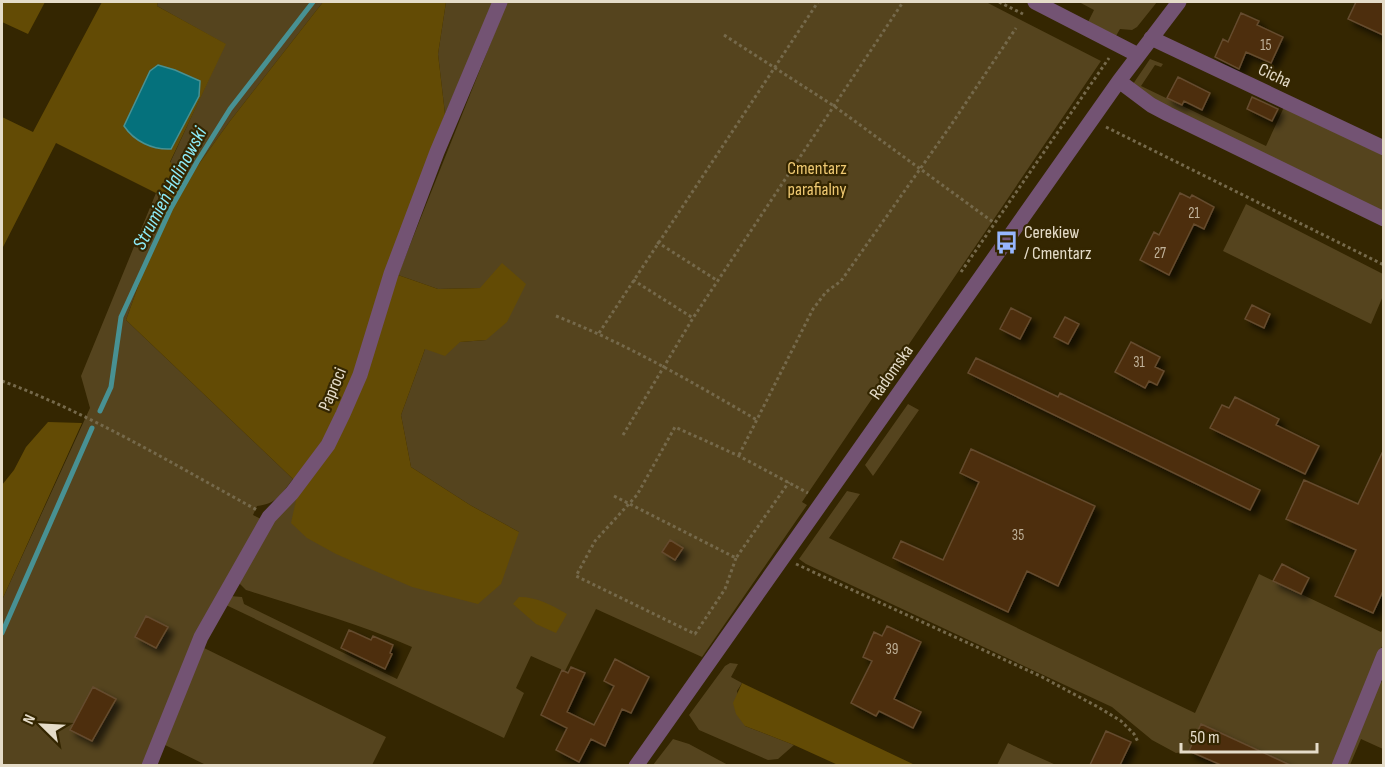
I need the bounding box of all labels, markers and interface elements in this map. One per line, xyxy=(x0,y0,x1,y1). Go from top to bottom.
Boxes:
house number: 15 xyxy=(1260,36,1272,55)
street label: Cicha xyxy=(1255,59,1295,92)
water label: Strumień Halinowski xyxy=(128,122,213,254)
park label: Cmentarz parafialny xyxy=(787,158,847,200)
house number: 21 xyxy=(1188,204,1200,223)
place label: Cerekiew / Cmentarz xyxy=(1024,222,1092,264)
bus stop icon: Cerekiew / Cmentarz xyxy=(993,229,1019,255)
house number: 27 xyxy=(1154,244,1166,263)
street label: Radomska xyxy=(865,341,918,404)
house number: 31 xyxy=(1133,353,1146,372)
street label: Paproci xyxy=(314,365,351,414)
house number: 35 xyxy=(1012,526,1024,545)
house number: 39 xyxy=(886,640,898,659)
north arrow xyxy=(12,695,72,755)
text: N xyxy=(19,712,40,727)
scale bar xyxy=(1181,716,1318,754)
text: 50 m xyxy=(1190,727,1220,748)

